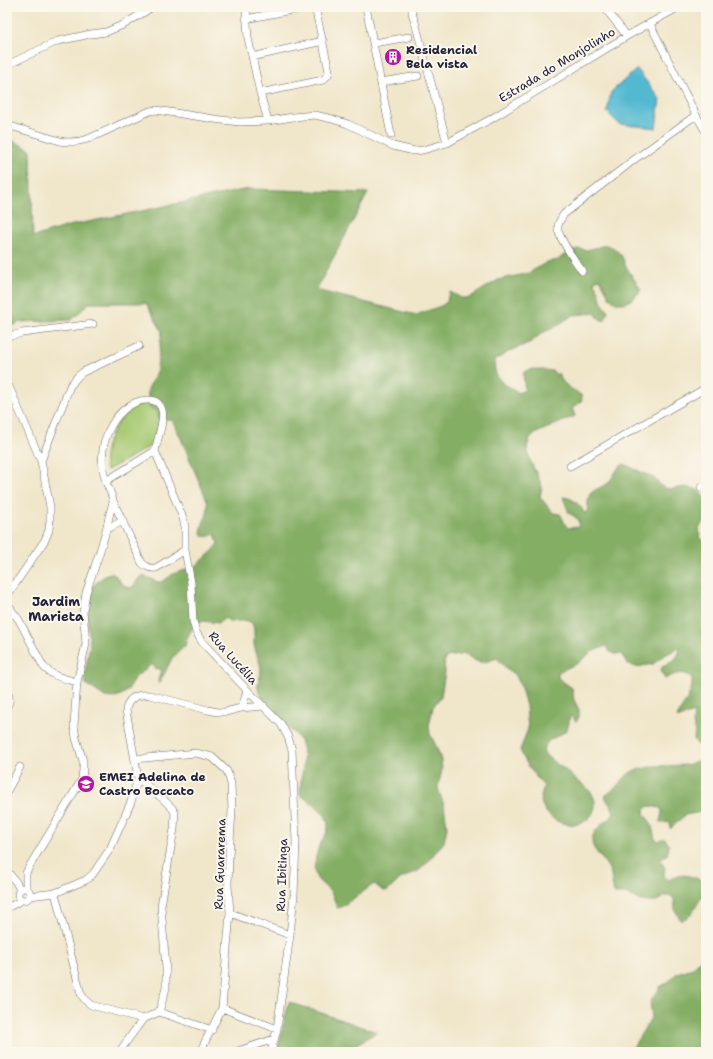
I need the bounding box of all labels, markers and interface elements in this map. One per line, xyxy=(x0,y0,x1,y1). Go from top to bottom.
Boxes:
street label: Estrada do Monjolinho xyxy=(496,24,618,106)
place label: Residencial Bela vista xyxy=(406,42,477,72)
building icon: Residencial Bela vista xyxy=(383,47,403,67)
district label: Jardim Marieta xyxy=(28,593,84,625)
street label: Rua Lucélia xyxy=(205,628,261,688)
place label: EMEI Adelina de Castro Boccato xyxy=(99,769,206,799)
school or university icon: EMEI Adelina de Castro Boccato xyxy=(76,774,96,794)
street label: Rua Guararema xyxy=(210,818,230,910)
street label: Rua Ibitinga xyxy=(273,837,291,912)

